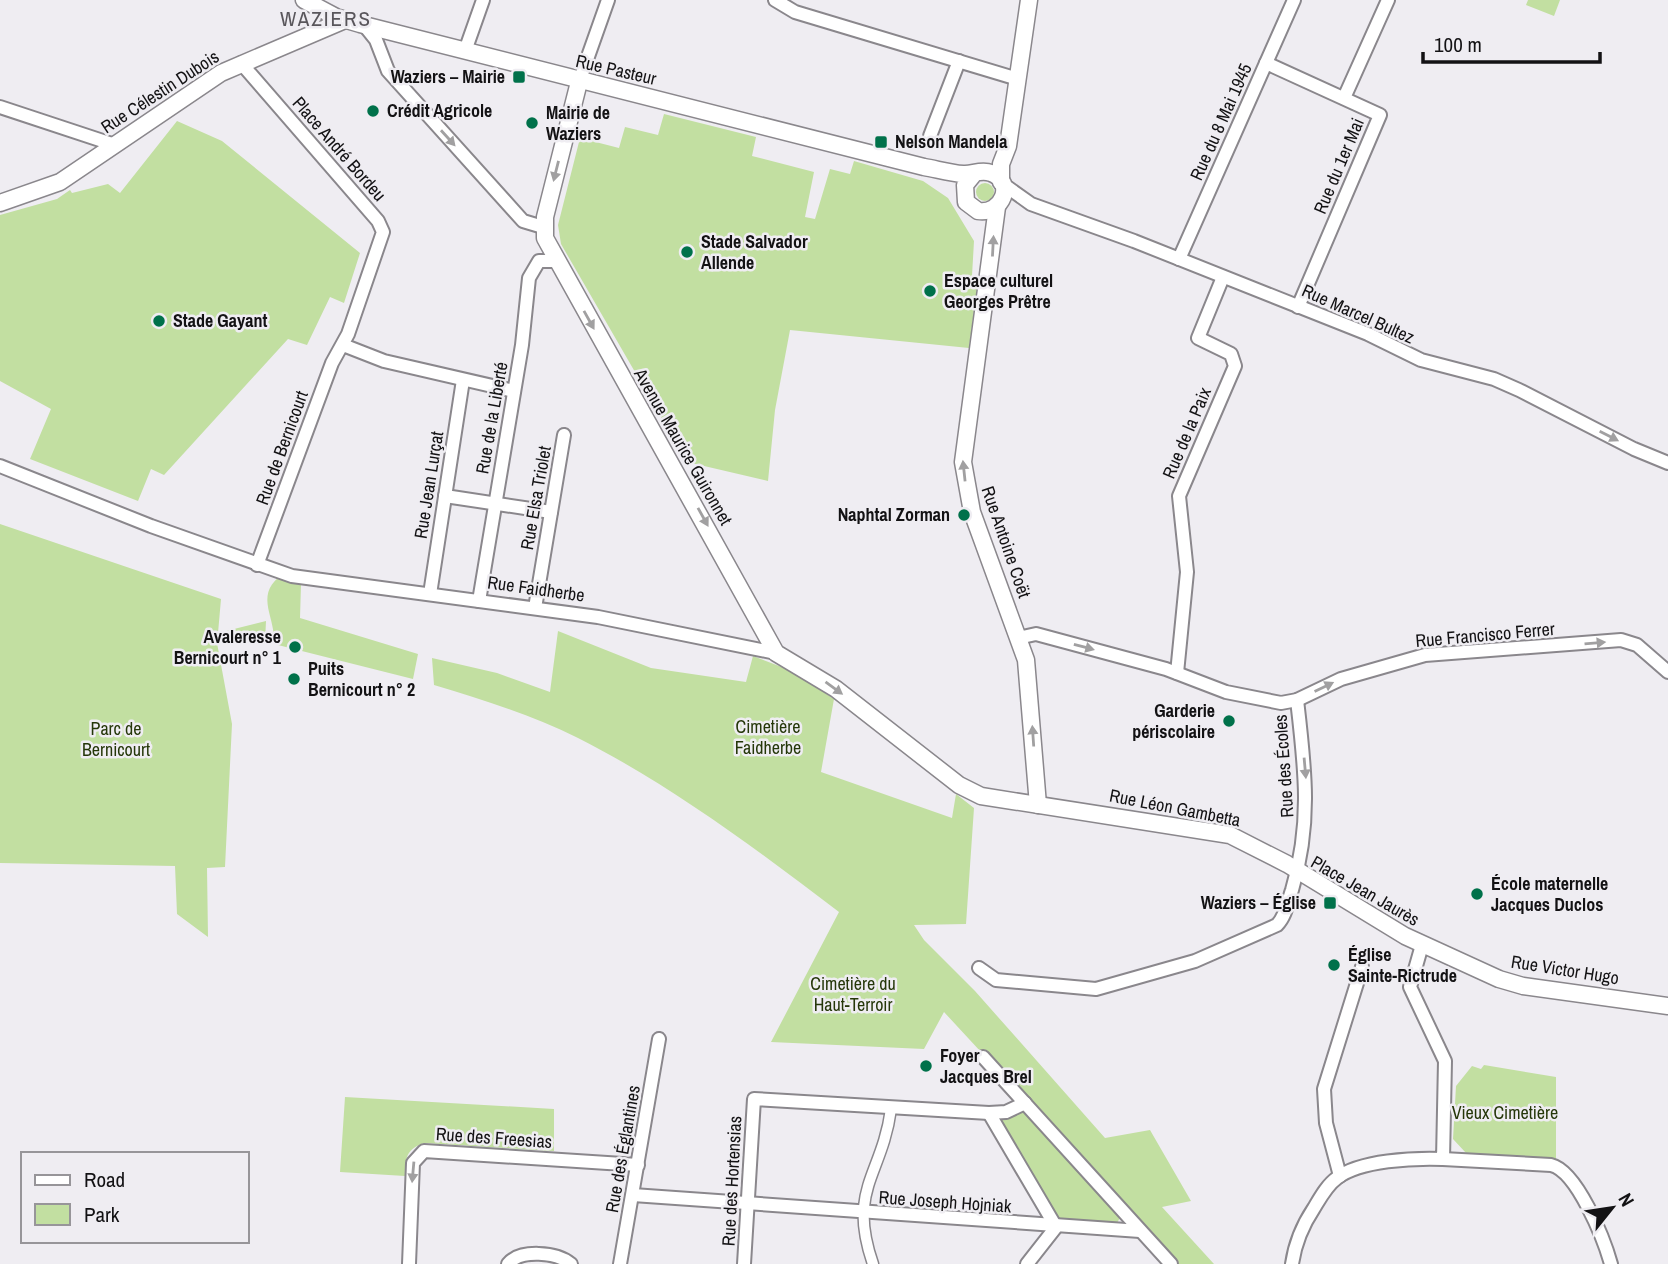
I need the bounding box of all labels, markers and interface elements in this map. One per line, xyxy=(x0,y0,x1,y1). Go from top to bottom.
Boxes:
district label: WAZIERS xyxy=(280,4,372,33)
scale bar xyxy=(1423,21,1600,65)
text: 100 m xyxy=(1434,30,1482,59)
street label: Rue Célestin Dubois xyxy=(96,44,224,139)
street label: Rue Pasteur xyxy=(573,48,659,91)
street label: Rue du 8 Mai 1945 xyxy=(1184,59,1257,184)
place label: Waziers – Mairie xyxy=(391,64,505,89)
marker: Waziers – Mairie xyxy=(511,69,527,85)
street label: Place André Bordeu xyxy=(287,91,392,206)
place label: Crédit Agricole xyxy=(387,98,492,123)
place label: Mairie de Waziers xyxy=(546,100,610,146)
marker: Crédit Agricole xyxy=(365,103,381,119)
street label: Rue du 1er Mai xyxy=(1307,114,1370,218)
marker: Mairie de Waziers xyxy=(524,115,540,131)
one-way arrow xyxy=(440,129,456,147)
place label: Nelson Mandela xyxy=(895,129,1008,154)
marker: Nelson Mandela xyxy=(873,134,889,150)
one-way arrow xyxy=(550,161,561,183)
place label: Stade Salvador Allende xyxy=(701,229,808,275)
one-way arrow xyxy=(987,234,998,256)
marker: Stade Salvador Allende xyxy=(679,244,695,260)
place label: Espace culturel Georges Prêtre xyxy=(944,268,1053,314)
street label: Rue Marcel Bultez xyxy=(1298,278,1418,349)
marker: Espace culturel Georges Prêtre xyxy=(922,283,938,299)
place label: Stade Gayant xyxy=(173,308,267,333)
one-way arrow xyxy=(583,311,595,330)
marker: Stade Gayant xyxy=(151,313,167,329)
street label: Rue de la Liberté xyxy=(469,360,514,476)
street label: Avenue Maurice Guironnet xyxy=(628,363,739,530)
street label: Rue de la Paix xyxy=(1156,383,1217,482)
street label: Rue de Bernicourt xyxy=(249,387,314,508)
street label: Rue Jean Lurçat xyxy=(408,429,449,540)
one-way arrow xyxy=(1599,430,1619,442)
street label: Rue Elsa Triolet xyxy=(514,444,557,552)
one-way arrow xyxy=(959,460,970,482)
street label: Rue Antoine Coët xyxy=(976,483,1037,601)
place label: Naphtal Zorman xyxy=(838,502,950,527)
one-way arrow xyxy=(697,507,708,527)
marker: Naphtal Zorman xyxy=(956,507,972,523)
street label: Rue Faidherbe xyxy=(486,569,586,608)
street label: Rue Francisco Ferrer xyxy=(1414,616,1556,653)
place label: Avaleresse Bernicourt n° 1 xyxy=(174,624,282,670)
one-way arrow xyxy=(1584,637,1606,648)
marker: Avaleresse Bernicourt n° 1 xyxy=(287,639,303,655)
one-way arrow xyxy=(1073,642,1095,653)
place label: Puits Bernicourt n° 2 xyxy=(308,656,415,702)
marker: Puits Bernicourt n° 2 xyxy=(286,671,302,687)
one-way arrow xyxy=(825,681,843,695)
one-way arrow xyxy=(1314,681,1334,692)
place label: Garderie périscolaire xyxy=(1132,698,1215,744)
marker: Garderie périscolaire xyxy=(1221,713,1237,729)
park label: Cimetière Faidherbe xyxy=(735,714,801,760)
street label: Rue des Écoles xyxy=(1267,714,1300,818)
park label: Parc de Bernicourt xyxy=(82,716,150,762)
one-way arrow xyxy=(1027,725,1038,747)
one-way arrow xyxy=(1299,757,1310,779)
street label: Rue Léon Gambetta xyxy=(1107,783,1243,832)
street label: Place Jean Jaurès xyxy=(1306,849,1424,932)
place label: École maternelle Jacques Duclos xyxy=(1491,871,1608,917)
marker: École maternelle Jacques Duclos xyxy=(1469,886,1485,902)
place label: Waziers – Église xyxy=(1201,890,1316,915)
marker: Waziers – Église xyxy=(1322,895,1338,911)
place label: Église Sainte-Rictrude xyxy=(1348,942,1457,988)
street label: Rue Victor Hugo xyxy=(1509,949,1621,990)
marker: Église Sainte-Rictrude xyxy=(1326,957,1342,973)
park label: Cimetière du Haut-Terroir xyxy=(810,971,896,1017)
place label: Foyer Jacques Brel xyxy=(940,1043,1032,1089)
marker: Foyer Jacques Brel xyxy=(918,1058,934,1074)
street label: Rue des Églantines xyxy=(599,1083,646,1215)
park label: Vieux Cimetière xyxy=(1452,1100,1558,1125)
street label: Rue des Hortensias xyxy=(716,1115,747,1247)
street label: Rue des Freesias xyxy=(435,1121,553,1154)
legend xyxy=(21,1152,248,1243)
one-way arrow xyxy=(407,1161,418,1183)
text: Road xyxy=(84,1165,125,1194)
north arrow xyxy=(1577,1173,1647,1243)
street label: Rue Joseph Hojniak xyxy=(878,1184,1013,1219)
text: N xyxy=(1613,1188,1641,1211)
text: Park xyxy=(84,1200,120,1229)

